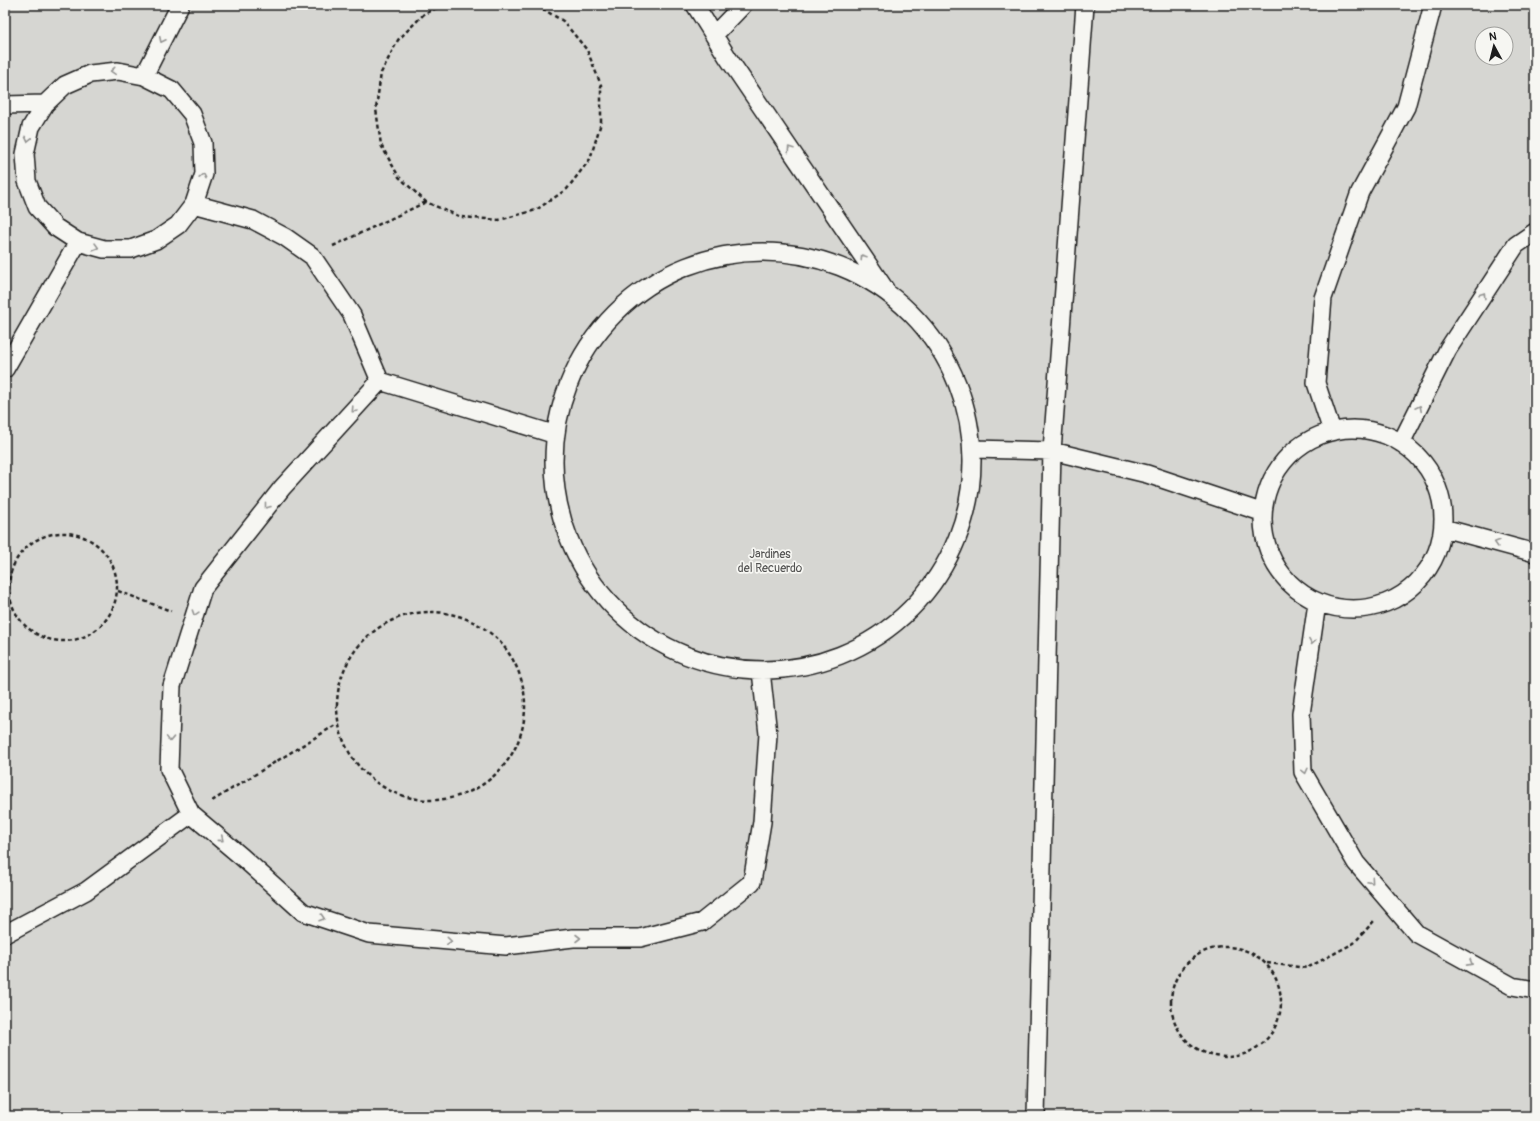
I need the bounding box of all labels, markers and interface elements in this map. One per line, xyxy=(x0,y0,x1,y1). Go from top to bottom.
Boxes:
north arrow xyxy=(1474,26,1514,66)
text: N xyxy=(1488,30,1498,43)
one-way arrow xyxy=(159,36,167,43)
one-way arrow xyxy=(110,67,116,76)
one-way arrow xyxy=(25,136,33,142)
one-way arrow xyxy=(787,146,795,153)
one-way arrow xyxy=(198,172,206,179)
one-way arrow xyxy=(93,242,100,251)
one-way arrow xyxy=(860,254,868,261)
one-way arrow xyxy=(1479,292,1486,299)
one-way arrow xyxy=(352,405,359,412)
one-way arrow xyxy=(1414,405,1422,412)
one-way arrow xyxy=(265,502,272,509)
one-way arrow xyxy=(1494,539,1501,548)
park label: Jardines del Recuerdo xyxy=(738,547,803,576)
one-way arrow xyxy=(191,609,200,616)
one-way arrow xyxy=(1308,639,1317,645)
one-way arrow xyxy=(166,736,174,742)
one-way arrow xyxy=(1300,767,1308,774)
one-way arrow xyxy=(216,834,223,841)
one-way arrow xyxy=(1367,876,1374,884)
one-way arrow xyxy=(318,913,325,922)
one-way arrow xyxy=(575,934,581,942)
one-way arrow xyxy=(446,937,452,946)
one-way arrow xyxy=(1466,958,1473,965)

